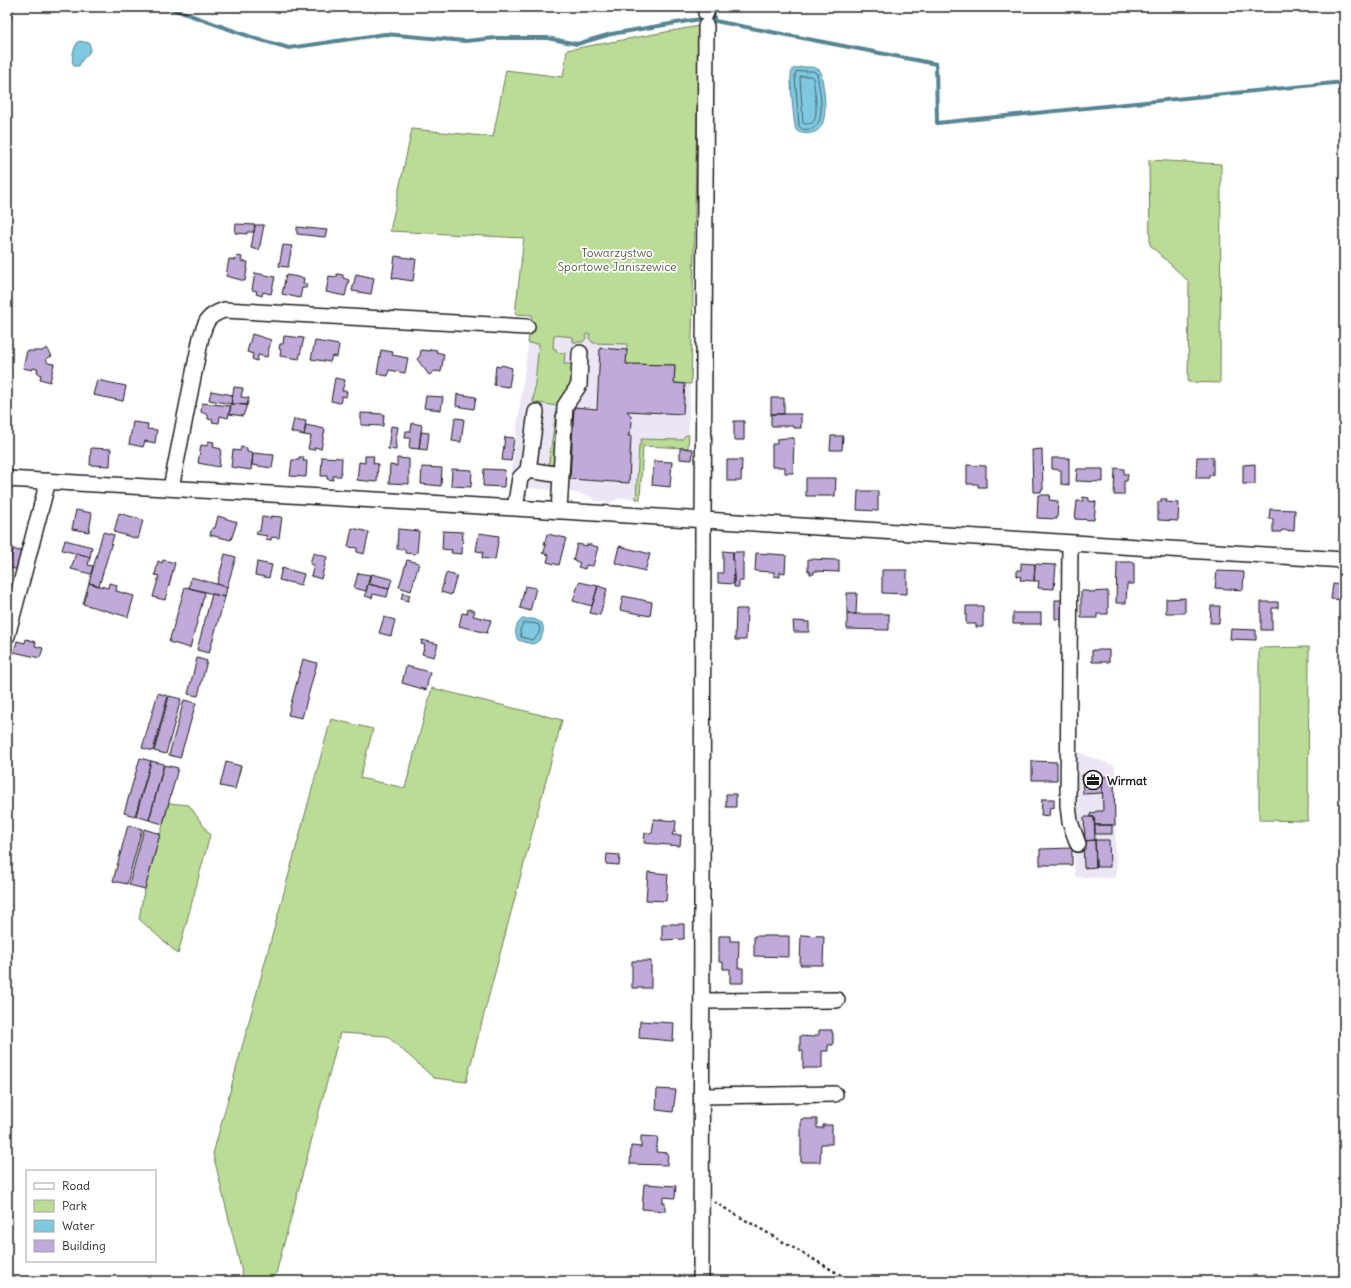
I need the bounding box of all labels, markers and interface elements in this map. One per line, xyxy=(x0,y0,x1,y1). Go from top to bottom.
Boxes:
park label: Towarzystwo Sportowe Janiszewice xyxy=(557,245,677,274)
office icon: Wirmat xyxy=(1082,769,1104,791)
place label: Wirmat xyxy=(1107,773,1148,788)
legend xyxy=(26,1170,156,1262)
text: Road xyxy=(62,1178,90,1193)
text: Park xyxy=(62,1198,87,1213)
text: Water xyxy=(62,1218,95,1233)
text: Building xyxy=(62,1238,106,1253)

